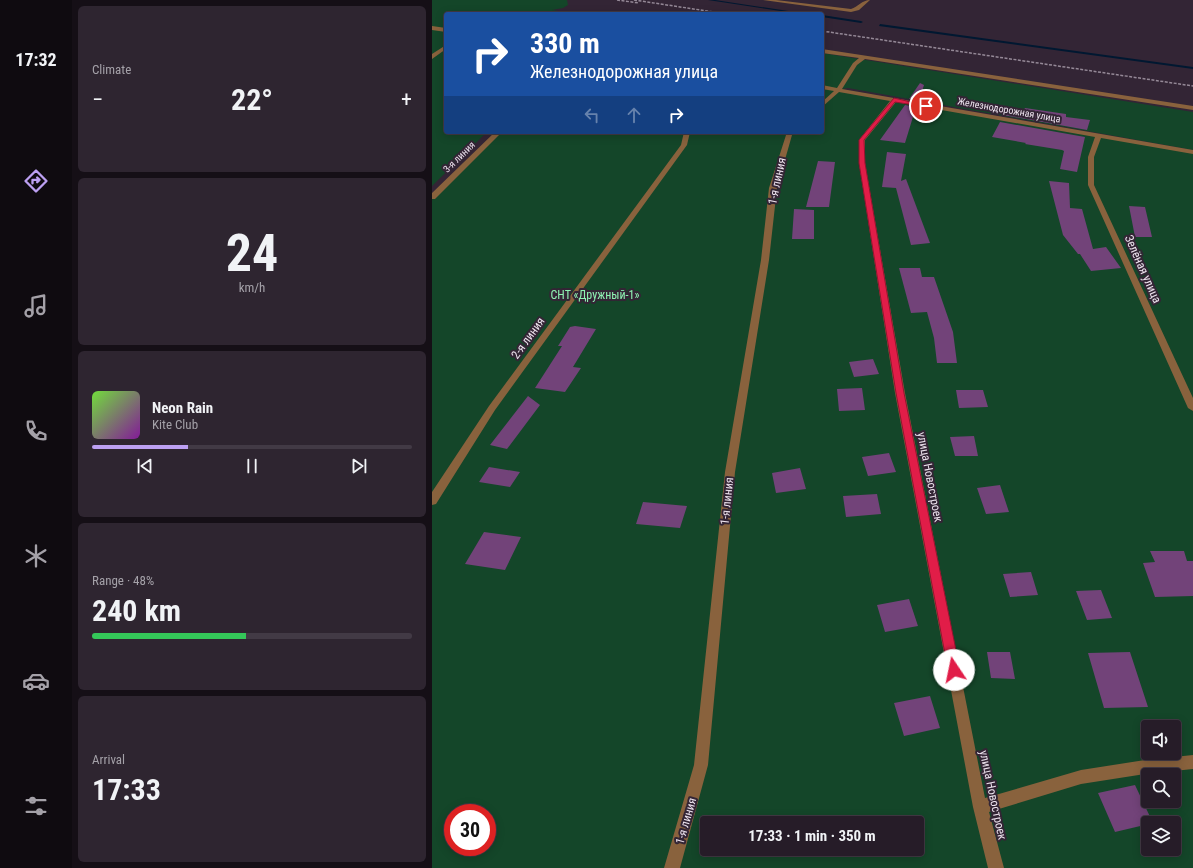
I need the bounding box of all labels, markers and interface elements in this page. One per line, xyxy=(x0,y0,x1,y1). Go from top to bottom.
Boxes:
text: 330 m xyxy=(530,27,600,60)
icon: right xyxy=(464,28,516,80)
text: 17:32 xyxy=(15,49,57,70)
text: Железнодорожная улица xyxy=(530,61,718,82)
text: Climate xyxy=(92,62,131,77)
text: 22° xyxy=(231,82,273,117)
text: − xyxy=(92,87,103,112)
text: + xyxy=(401,87,412,112)
pin xyxy=(909,89,943,123)
icon: arrive xyxy=(915,95,937,117)
street label: Железнодорожная улица xyxy=(957,96,1062,125)
icon: left xyxy=(581,104,603,126)
icon: ahead xyxy=(623,104,645,126)
icon: right xyxy=(665,104,687,126)
street label: 3-я линия xyxy=(441,139,477,175)
street label: 1-я линия xyxy=(765,156,789,206)
icon: directions xyxy=(22,167,50,195)
text: 24 xyxy=(226,223,278,284)
street label: Зелёная улица xyxy=(1122,233,1164,305)
text: km/h xyxy=(239,280,265,295)
park label: СНТ «Дружный-1» xyxy=(551,288,639,302)
icon: music xyxy=(22,292,50,320)
street label: 2-я линия xyxy=(508,315,548,361)
text: Neon Rain xyxy=(152,399,213,417)
icon: phone xyxy=(22,417,50,445)
text: Kite Club xyxy=(152,417,198,432)
street label: улица Новостроек xyxy=(914,431,946,523)
icon: previous xyxy=(134,455,156,477)
icon: pause xyxy=(241,455,263,477)
icon: next xyxy=(348,455,370,477)
street label: 1-я линия xyxy=(718,477,736,525)
icon: climate xyxy=(22,542,50,570)
text: Range · 48% xyxy=(92,573,154,588)
text: 240 km xyxy=(92,593,181,628)
position arrow xyxy=(933,649,975,691)
icon: car xyxy=(22,667,50,695)
map controls xyxy=(1141,720,1181,856)
button: sound xyxy=(1141,720,1181,760)
street label: улица Новостроек xyxy=(977,749,1009,841)
text: Arrival xyxy=(92,752,125,767)
button: search xyxy=(1141,768,1181,808)
text: 17:33 xyxy=(92,772,161,807)
icon: filters xyxy=(22,792,50,820)
street label: 1-я линия xyxy=(673,796,699,846)
speed limit sign: 30 xyxy=(444,804,496,856)
button: layers xyxy=(1141,816,1181,856)
text: 17:33 · 1 min · 350 m xyxy=(748,827,876,845)

